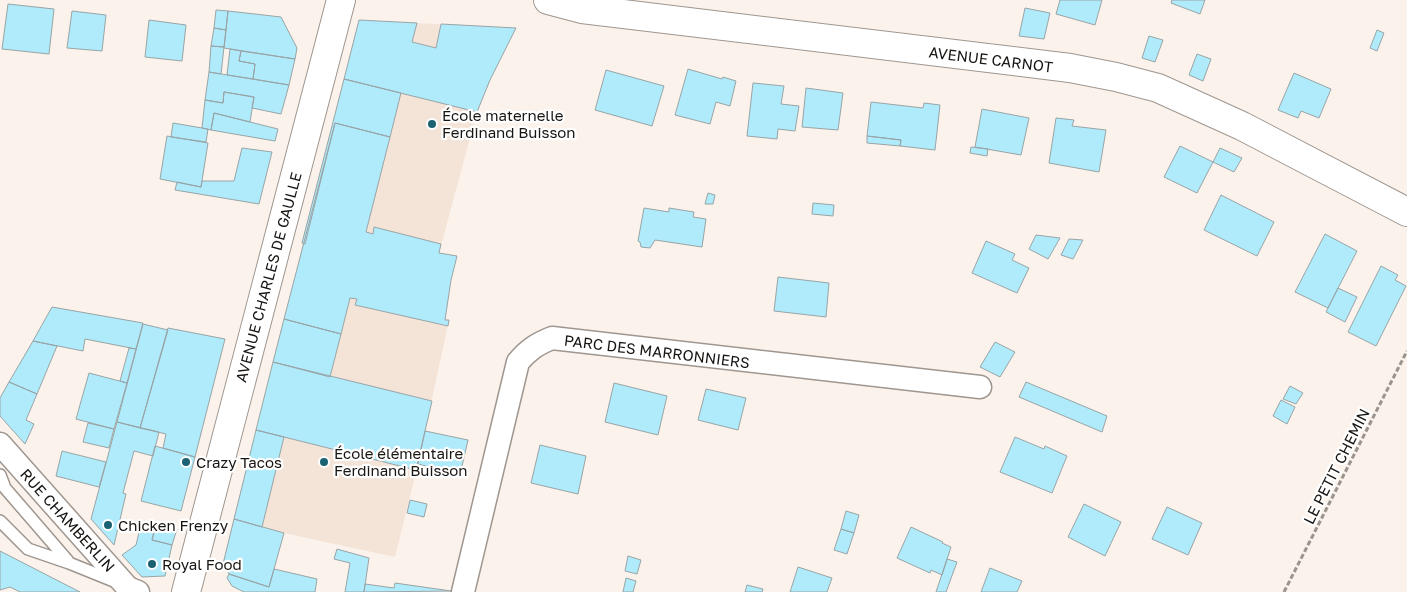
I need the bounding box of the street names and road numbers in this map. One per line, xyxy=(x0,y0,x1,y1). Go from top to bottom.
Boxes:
street label: AVENUE CARNOT xyxy=(928,42,1054,76)
street label: AVENUE CHARLES DE GAULLE xyxy=(231,170,305,384)
street label: PARC DES MARRONNIERS xyxy=(563,331,751,371)
street label: LE PETIT CHEMIN xyxy=(1299,405,1373,527)
street label: RUE CHAMBERLIN xyxy=(17,465,119,575)

